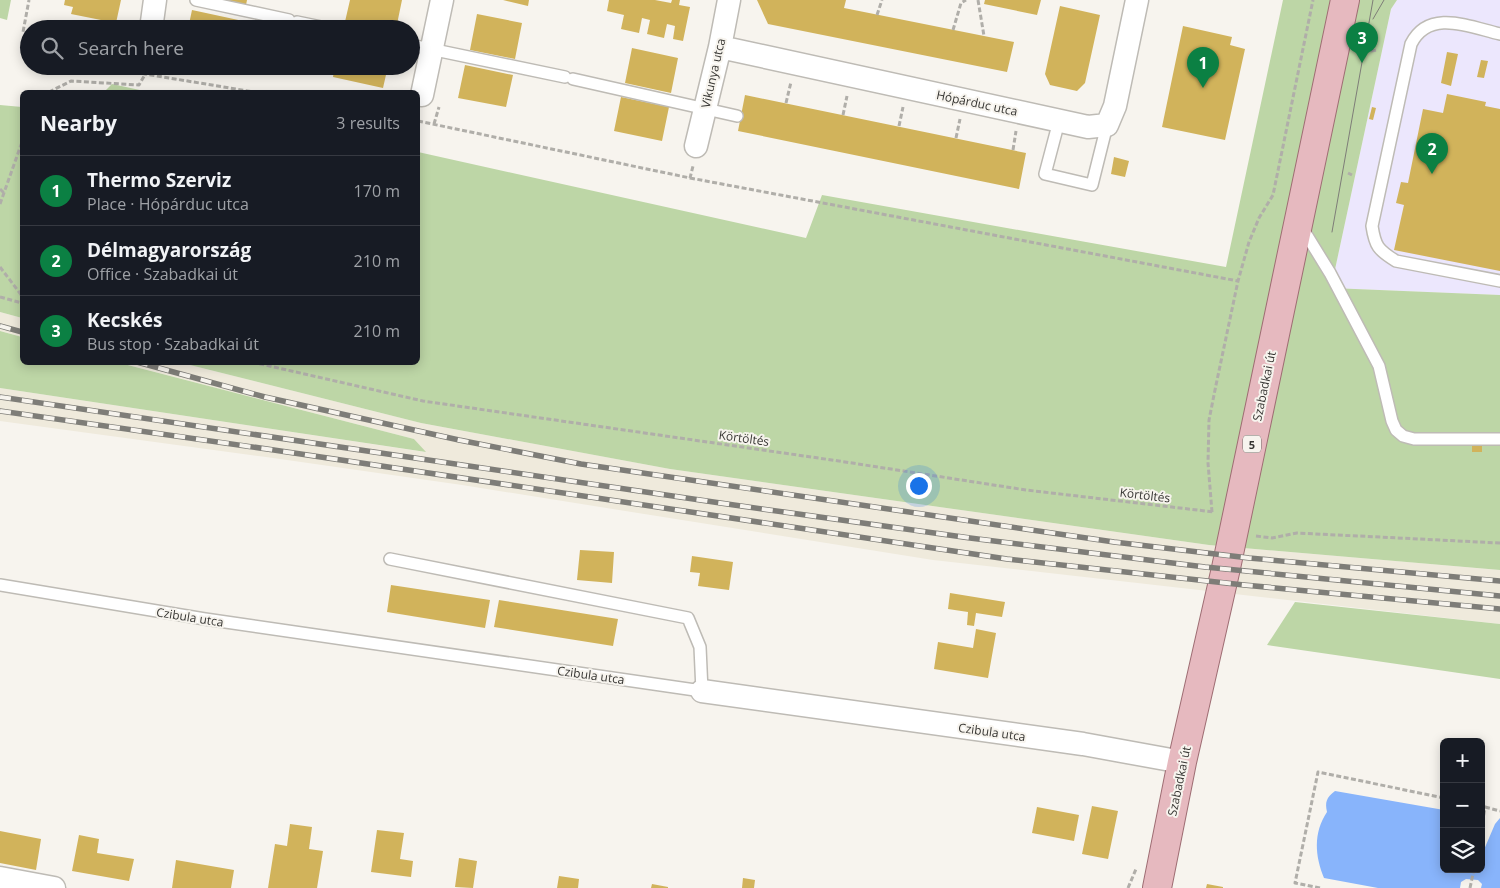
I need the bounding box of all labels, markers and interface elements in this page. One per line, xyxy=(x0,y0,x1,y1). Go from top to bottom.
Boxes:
search box xyxy=(20,20,420,75)
pin: 3 xyxy=(1346,22,1378,63)
icon: search xyxy=(38,34,66,62)
text: Search here xyxy=(78,35,184,61)
street label: Vikunya utca xyxy=(697,36,729,110)
pin: 1 xyxy=(1187,47,1219,88)
street label: Hópárduc utca xyxy=(935,86,1019,120)
text: Nearby xyxy=(40,109,117,137)
text: 3 results xyxy=(336,112,400,134)
pin: 2 xyxy=(1416,133,1448,174)
text: Thermo Szerviz xyxy=(87,167,231,193)
text: 1 xyxy=(51,180,61,202)
text: 170 m xyxy=(354,180,400,202)
text: Place · Hópárduc utca xyxy=(87,193,249,215)
text: Délmagyarország xyxy=(87,237,251,263)
text: 2 xyxy=(51,250,61,272)
text: 210 m xyxy=(354,250,400,272)
text: Office · Szabadkai út xyxy=(87,263,238,285)
text: Kecskés xyxy=(87,307,163,333)
text: 3 xyxy=(51,320,61,342)
text: 210 m xyxy=(354,320,400,342)
text: Bus stop · Szabadkai út xyxy=(87,333,259,355)
street label: Szabadkai út xyxy=(1248,350,1280,422)
street label: Körtöltés xyxy=(718,426,771,450)
road number: 5 xyxy=(1243,436,1261,452)
your location xyxy=(906,473,932,499)
street label: Körtöltés xyxy=(1119,483,1171,507)
street label: Czibula utca xyxy=(155,603,225,631)
street label: Czibula utca xyxy=(556,662,626,688)
street label: Czibula utca xyxy=(957,719,1027,745)
map controls xyxy=(1440,738,1485,873)
button: + xyxy=(1440,738,1485,783)
street label: Szabadkai út xyxy=(1163,745,1195,817)
button: − xyxy=(1440,783,1485,828)
button: layers xyxy=(1440,828,1485,873)

